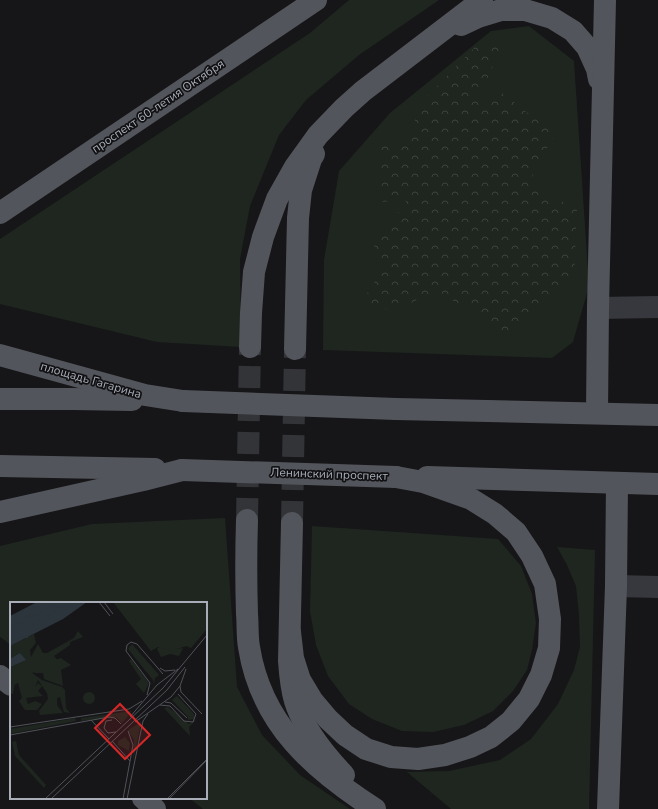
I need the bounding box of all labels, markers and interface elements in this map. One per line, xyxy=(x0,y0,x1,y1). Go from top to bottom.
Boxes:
street label: проспект 60-летия Октября xyxy=(89,56,227,156)
street label: площадь Гагарина xyxy=(39,358,143,402)
street label: Ленинский проспект xyxy=(270,464,389,484)
inset map xyxy=(10,602,207,799)

